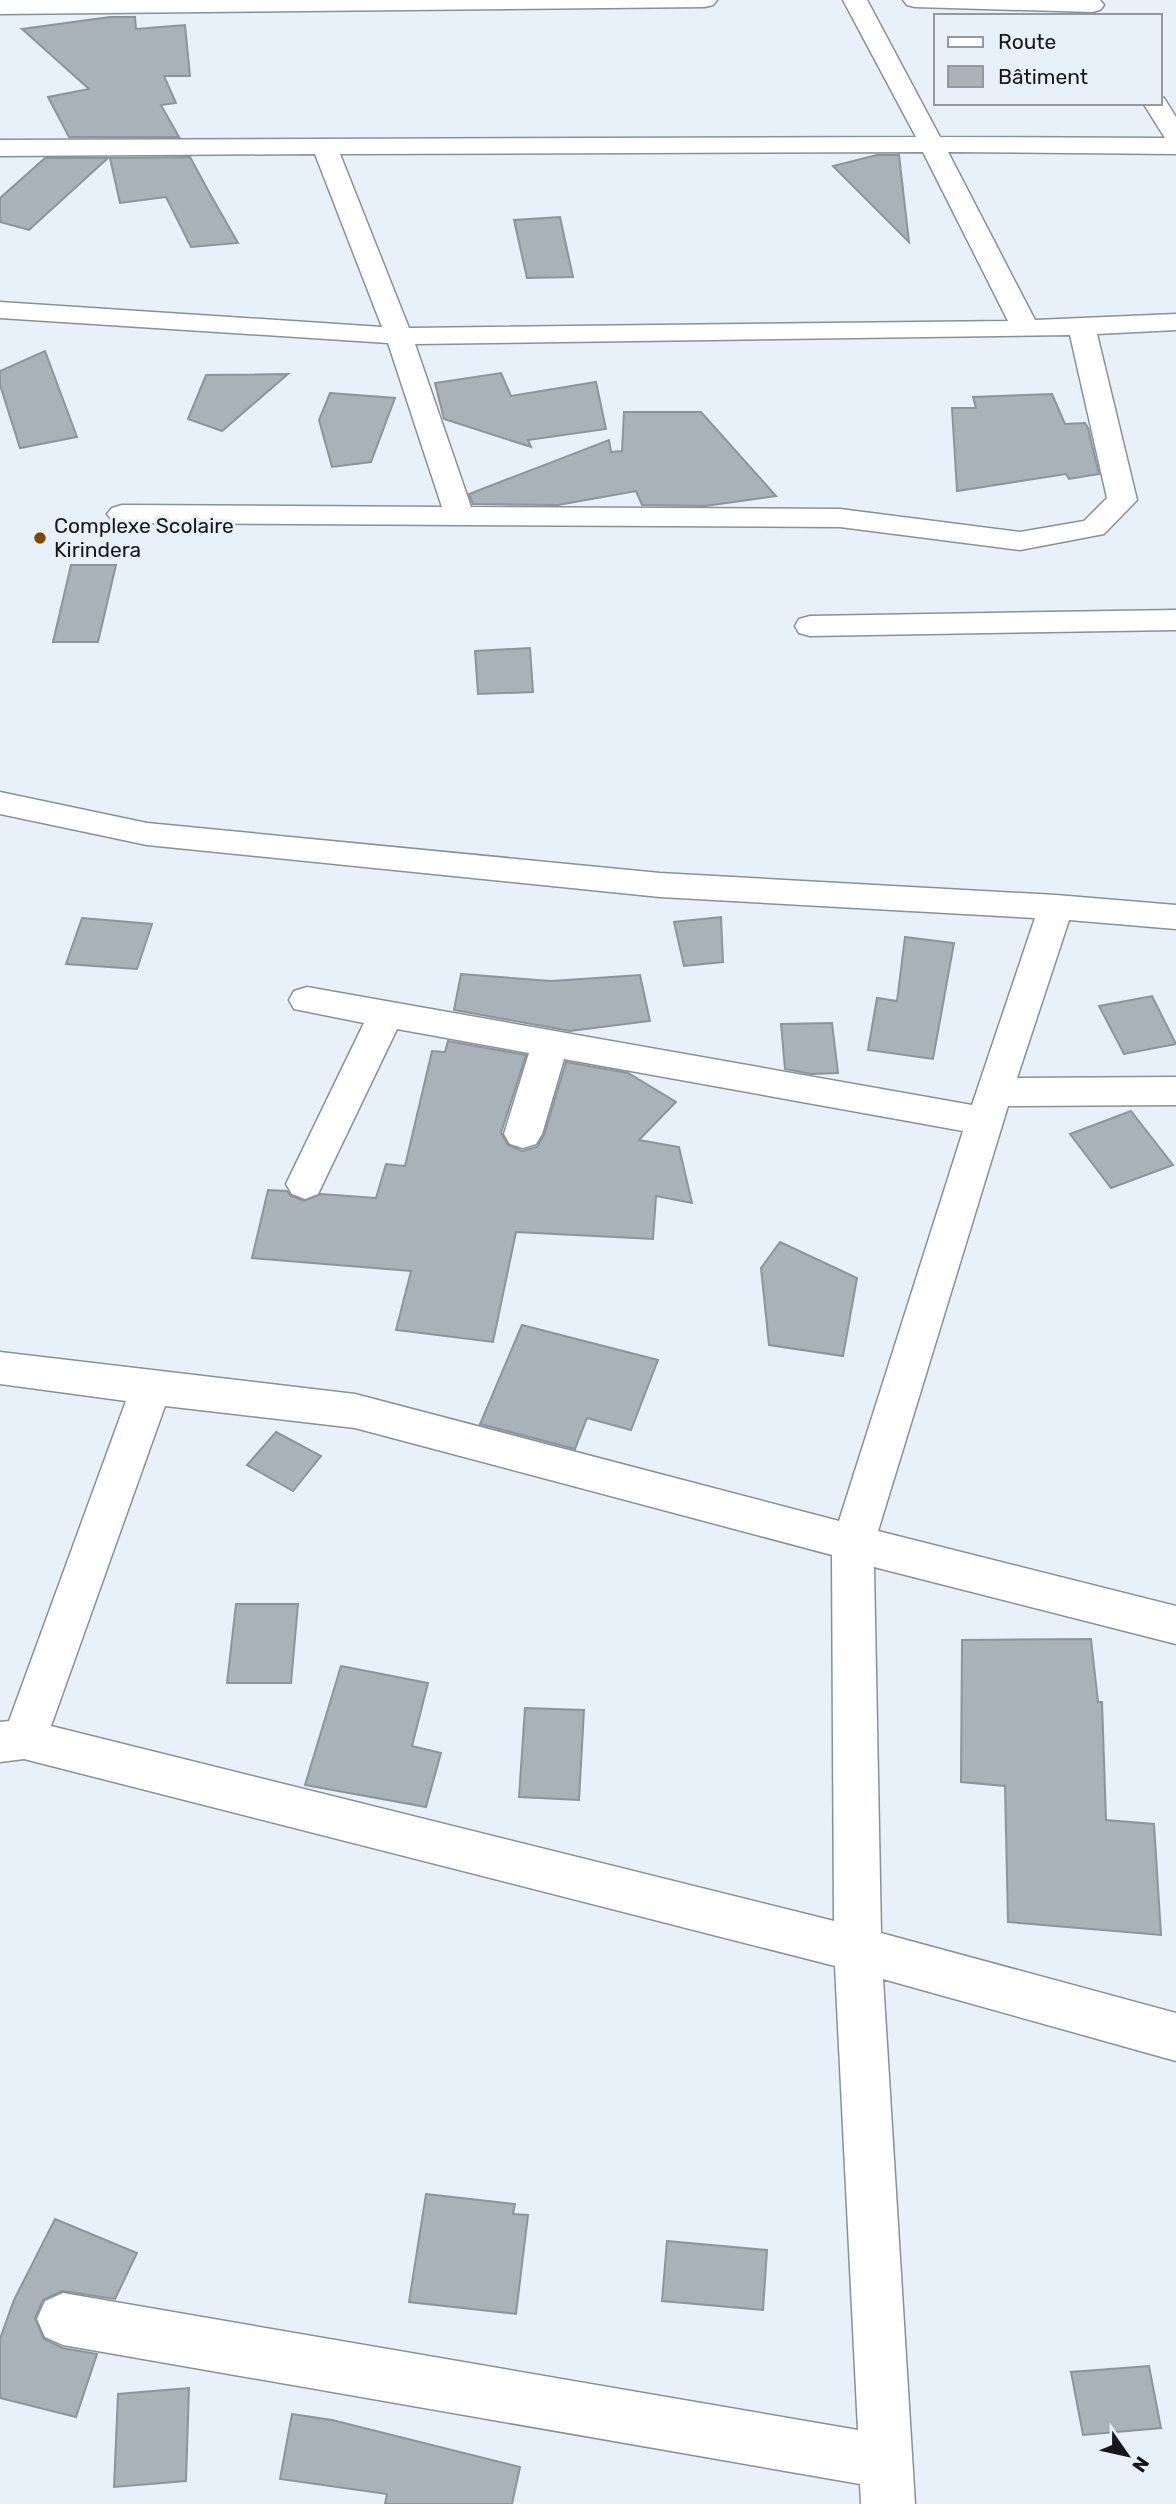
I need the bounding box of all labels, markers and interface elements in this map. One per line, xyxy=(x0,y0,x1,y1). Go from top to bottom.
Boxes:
legend xyxy=(934,14,1162,105)
text: Route xyxy=(998,29,1056,54)
text: Bâtiment xyxy=(998,64,1088,89)
place label: Complexe Scolaire Kirindera xyxy=(54,513,234,562)
marker: Complexe Scolaire Kirindera xyxy=(32,530,48,546)
north arrow xyxy=(1092,2420,1162,2490)
text: N xyxy=(1127,2452,1154,2476)

